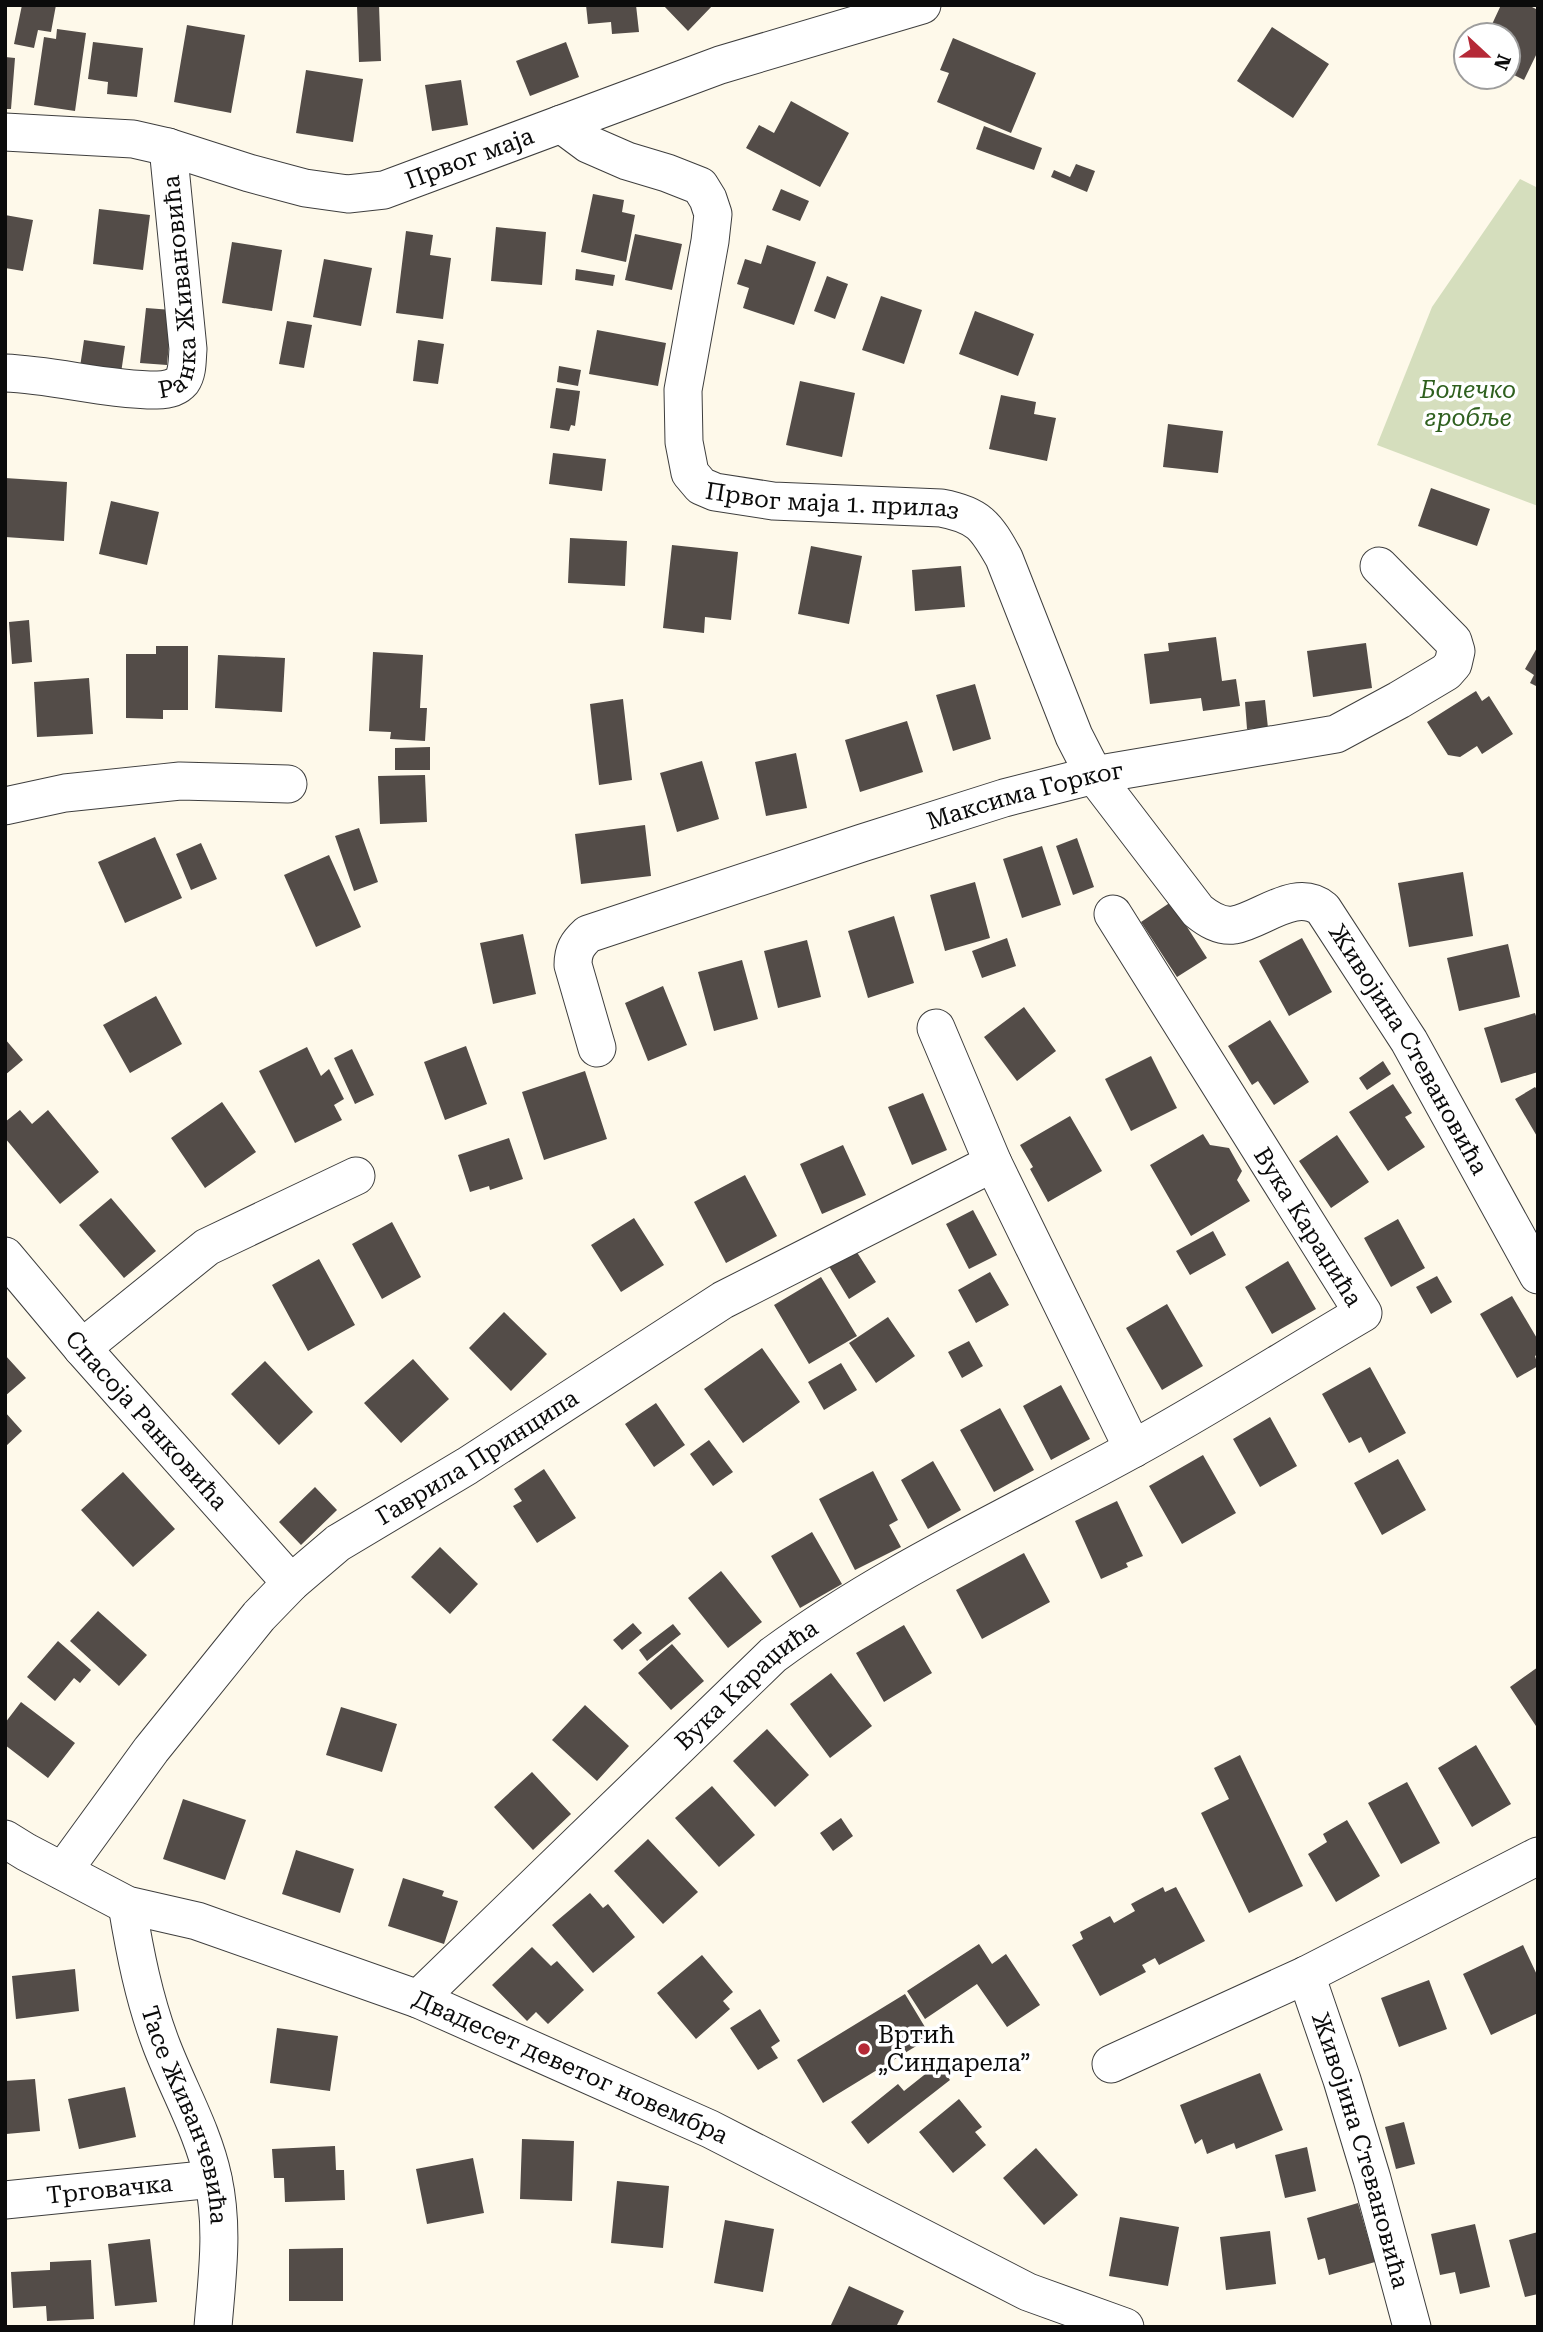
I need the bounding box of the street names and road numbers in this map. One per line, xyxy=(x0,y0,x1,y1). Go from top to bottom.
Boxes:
street label: Првог маја xyxy=(401,122,538,195)
street label: Ранка Живановића xyxy=(156,174,202,404)
street label: Првог маја 1. прилаз xyxy=(704,477,963,526)
street label: Максима Горког xyxy=(923,756,1126,836)
street label: Живојина Стевановића xyxy=(1323,919,1494,1179)
street label: Вука Караџића xyxy=(1248,1142,1368,1312)
street label: Спасоја Ранковића xyxy=(59,1325,234,1516)
street label: Гаврила Принципа xyxy=(371,1384,584,1531)
street label: Вука Караџића xyxy=(670,1614,823,1756)
street label: Двадесет деветог новембра xyxy=(409,1985,733,2150)
street label: Тасе Живанчевића xyxy=(135,2003,233,2225)
street label: Живојина Стевановића xyxy=(1306,2009,1415,2292)
street label: Трговачка xyxy=(45,2169,174,2210)

